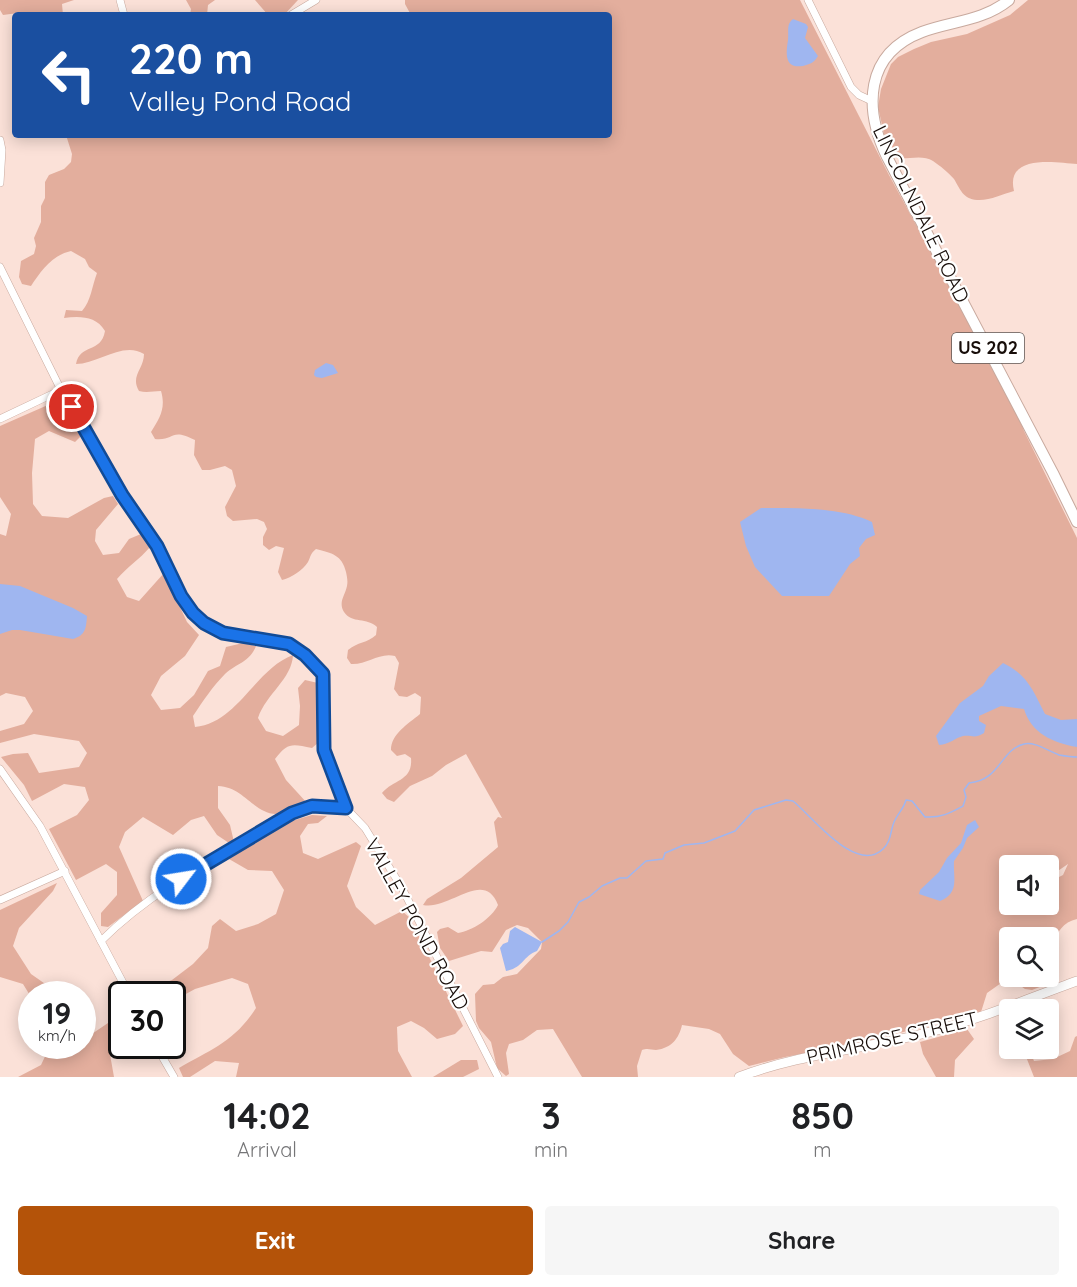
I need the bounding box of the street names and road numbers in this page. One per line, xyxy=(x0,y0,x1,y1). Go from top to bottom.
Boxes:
street label: LINCOLNDALE ROAD xyxy=(868,121,975,307)
road number: US 202 xyxy=(952,333,1024,363)
street label: VALLEY POND ROAD xyxy=(360,834,475,1014)
street label: PRIMROSE STREET xyxy=(804,1006,980,1069)

